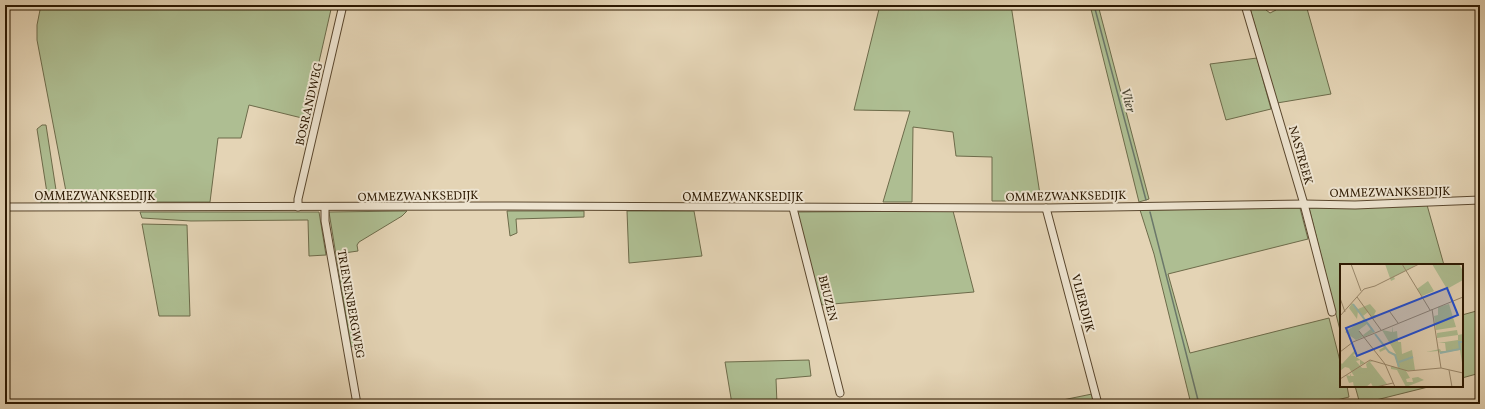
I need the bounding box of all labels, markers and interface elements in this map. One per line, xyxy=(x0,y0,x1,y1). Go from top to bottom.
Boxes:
street label: BOSRANDWEG xyxy=(293,61,327,147)
water label: Vlier xyxy=(1115,86,1139,115)
street label: NASTREEK xyxy=(1284,124,1316,187)
street label: OMMEZWANKSEDIJK xyxy=(1329,184,1451,202)
street label: OMMEZWANKSEDIJK xyxy=(357,188,479,206)
street label: OMMEZWANKSEDIJK xyxy=(1005,188,1127,206)
street label: OMMEZWANKSEDIJK xyxy=(35,189,155,205)
street label: OMMEZWANKSEDIJK xyxy=(683,190,803,206)
street label: TRIENENBERGWEG xyxy=(333,248,368,360)
inset map xyxy=(1340,264,1463,387)
street label: VLIERDIJK xyxy=(1067,272,1097,334)
street label: BEUZEN xyxy=(814,274,840,323)

